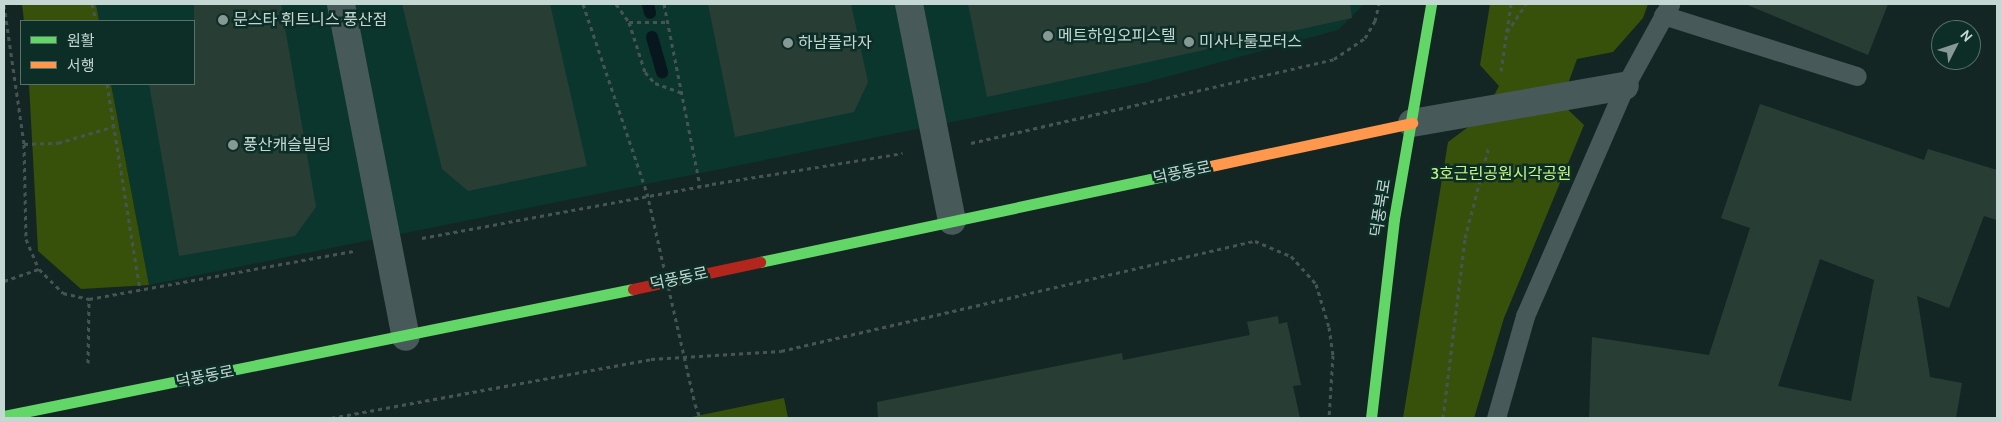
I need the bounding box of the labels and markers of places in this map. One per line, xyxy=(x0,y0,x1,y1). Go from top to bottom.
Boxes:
place label: 문스타 휘트니스 풍산점 xyxy=(233,10,387,30)
marker: 문스타 휘트니스 풍산점 xyxy=(217,14,229,26)
place label: 메트하임오피스텔 xyxy=(1058,26,1176,46)
marker: 메트하임오피스텔 xyxy=(1042,30,1054,42)
place label: 미사나룰모터스 xyxy=(1199,32,1302,52)
place label: 하남플라자 xyxy=(798,33,872,53)
marker: 미사나룰모터스 xyxy=(1183,36,1195,48)
marker: 하남플라자 xyxy=(782,37,794,49)
place label: 풍산캐슬빌딩 xyxy=(243,135,331,155)
marker: 풍산캐슬빌딩 xyxy=(227,139,239,151)

